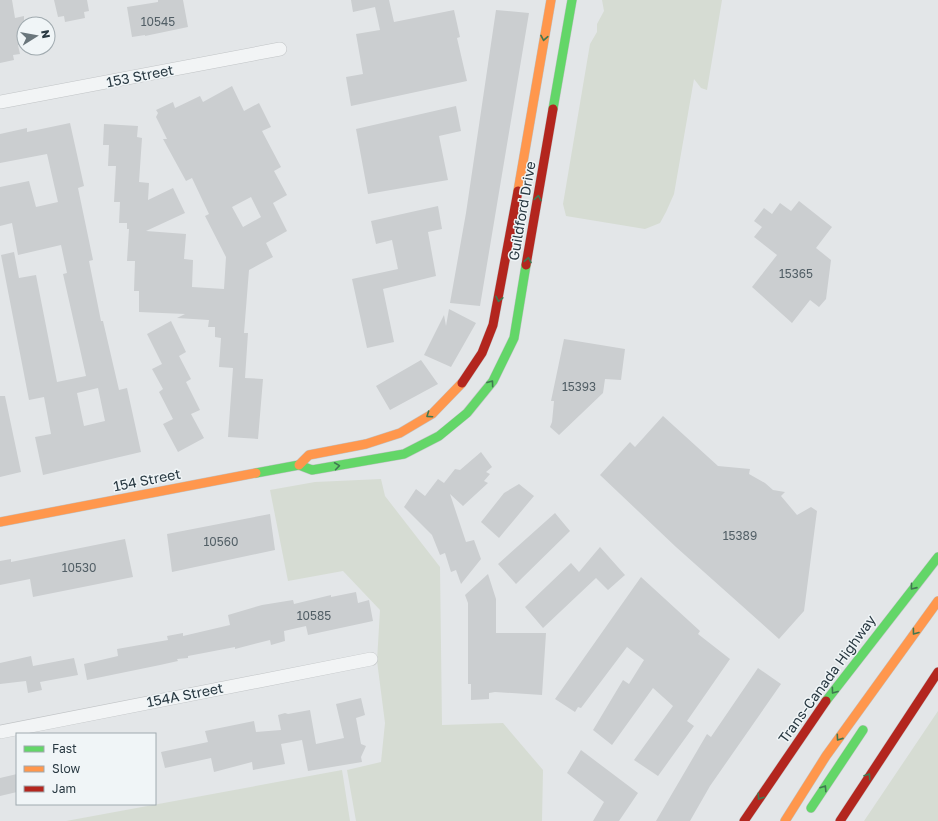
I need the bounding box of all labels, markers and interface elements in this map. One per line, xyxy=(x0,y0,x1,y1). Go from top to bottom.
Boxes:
house number: 10545 xyxy=(141,14,175,29)
north arrow xyxy=(16,16,56,56)
text: N xyxy=(39,29,53,39)
one-way arrow xyxy=(541,35,549,42)
street label: 153 Street xyxy=(105,61,175,90)
street label: Guildford Drive xyxy=(504,160,539,262)
one-way arrow xyxy=(534,195,542,201)
one-way arrow xyxy=(523,257,531,263)
house number: 15365 xyxy=(779,266,813,281)
one-way arrow xyxy=(495,296,503,302)
house number: 15393 xyxy=(562,379,596,394)
one-way arrow xyxy=(486,380,494,387)
one-way arrow xyxy=(426,410,433,417)
one-way arrow xyxy=(334,462,340,471)
street label: 154 Street xyxy=(112,465,182,494)
house number: 15389 xyxy=(723,528,757,543)
house number: 10560 xyxy=(204,534,238,549)
house number: 10530 xyxy=(62,560,96,575)
one-way arrow xyxy=(911,583,918,590)
house number: 10585 xyxy=(297,608,331,623)
street label: Trans-Canada Highway xyxy=(774,611,879,746)
one-way arrow xyxy=(912,628,919,635)
street label: 154A Street xyxy=(145,679,225,710)
one-way arrow xyxy=(832,686,839,693)
legend xyxy=(16,733,156,805)
one-way arrow xyxy=(836,734,844,741)
text: Fast xyxy=(52,741,77,756)
text: Slow xyxy=(52,761,80,776)
one-way arrow xyxy=(863,773,871,780)
text: Jam xyxy=(52,781,76,796)
one-way arrow xyxy=(819,785,827,792)
one-way arrow xyxy=(757,793,765,800)

